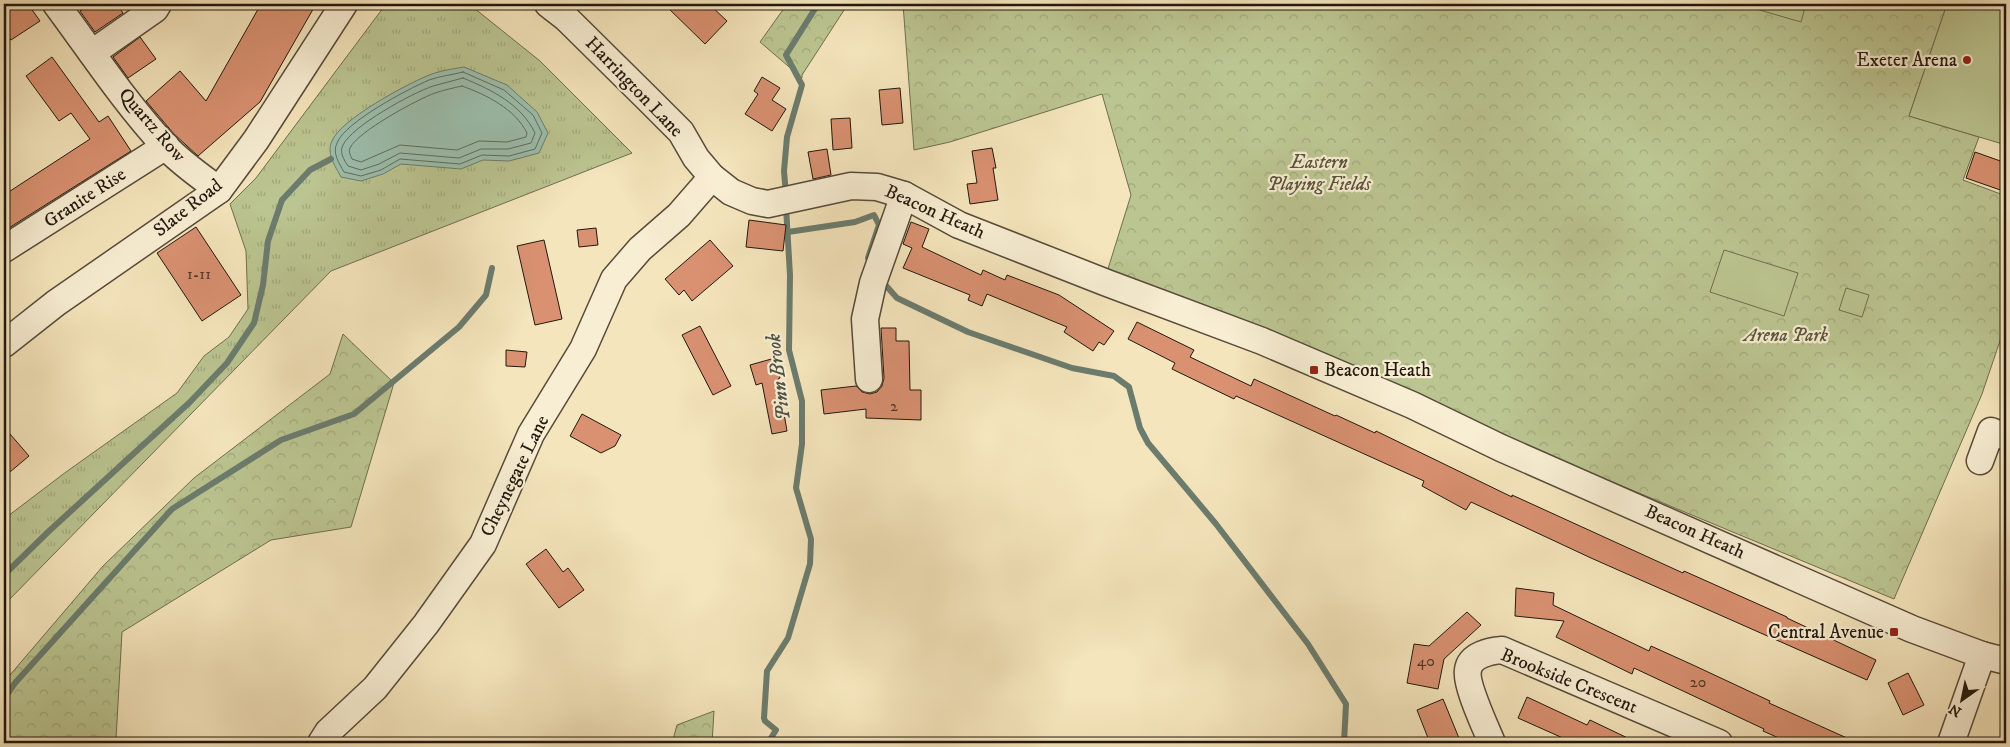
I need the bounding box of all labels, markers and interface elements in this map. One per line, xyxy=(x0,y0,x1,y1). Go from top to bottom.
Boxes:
street label: Harrington Lane xyxy=(580,32,688,142)
place label: Exeter Arena xyxy=(1856,49,1957,72)
marker: Exeter Arena xyxy=(1961,54,1973,66)
street label: Quartz Row xyxy=(114,83,190,167)
park label: Eastern Playing Fields xyxy=(1267,151,1372,196)
street label: Granite Rise xyxy=(40,163,130,233)
street label: Slate Road xyxy=(149,174,227,242)
street label: Beacon Heath xyxy=(881,180,989,244)
house number: 1-11 xyxy=(187,264,211,284)
park label: Arena Park xyxy=(1742,324,1828,347)
water label: Pinn Brook xyxy=(761,331,797,422)
place label: Beacon Heath xyxy=(1324,359,1431,382)
marker: Beacon Heath xyxy=(1308,364,1320,376)
house number: 2 xyxy=(890,396,898,416)
street label: Cheynegate Lane xyxy=(476,412,554,540)
street label: Beacon Heath xyxy=(1641,500,1749,564)
place label: Central Avenue xyxy=(1768,621,1884,644)
marker: Central Avenue xyxy=(1888,626,1900,638)
street label: Brookside Crescent xyxy=(1497,643,1641,719)
house number: 40 xyxy=(1417,651,1435,671)
house number: 20 xyxy=(1690,672,1706,692)
north arrow xyxy=(1938,674,1988,724)
text: N xyxy=(1945,699,1965,721)

